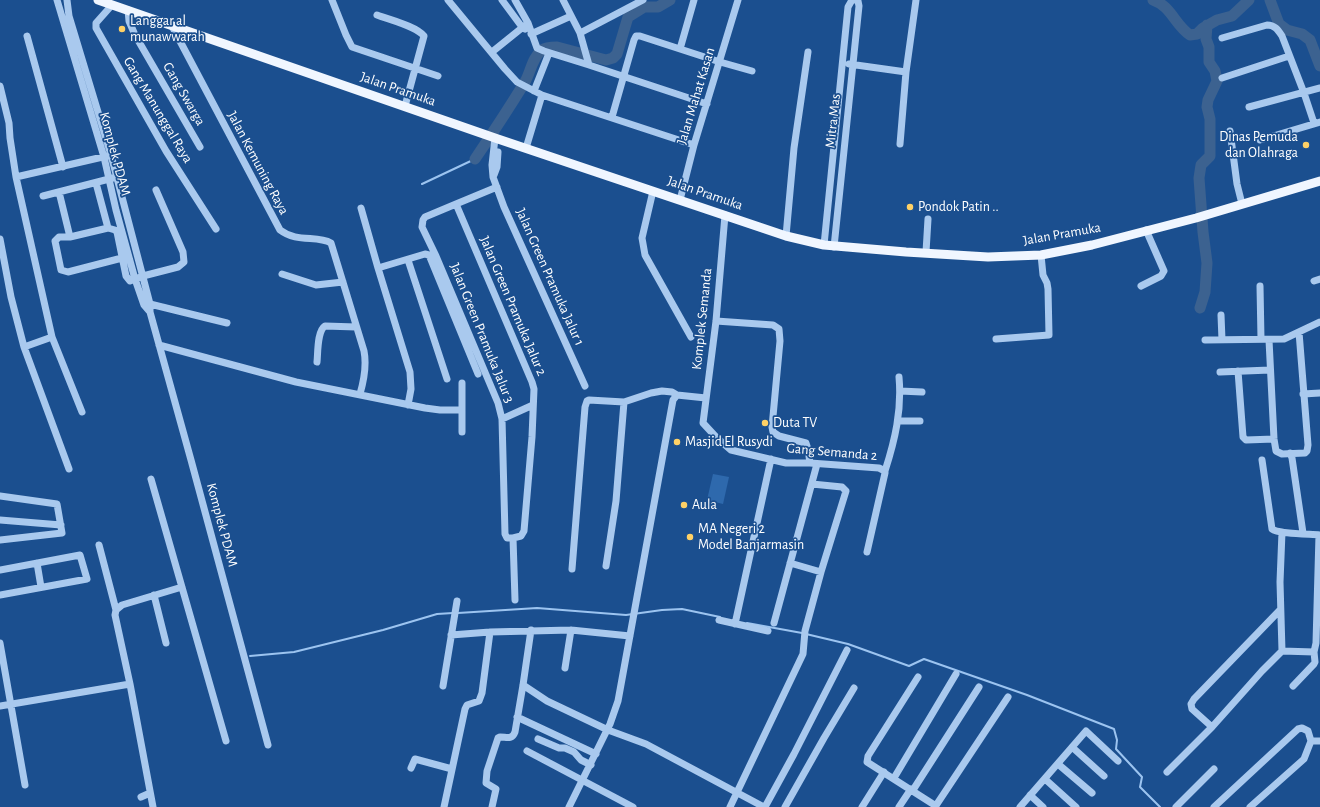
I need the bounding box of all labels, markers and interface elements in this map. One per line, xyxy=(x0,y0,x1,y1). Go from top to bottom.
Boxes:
place label: Langgar al munawwarah xyxy=(130,13,205,46)
marker: Langgar al munawwarah xyxy=(117,24,127,34)
street label: Jalan Mahat Kasan xyxy=(673,46,719,146)
street label: Gang Manunggal Raya xyxy=(120,54,196,166)
street label: Gang Swarga xyxy=(159,59,209,129)
street label: Jalan Pramuka xyxy=(358,68,438,110)
street label: Mitra Mas xyxy=(822,93,844,149)
street label: Jalan Kemuning Raya xyxy=(224,108,292,218)
street label: Komplek PDAM xyxy=(96,110,134,198)
place label: Dinas Pemuda dan Olahraga xyxy=(1219,129,1298,162)
marker: Dinas Pemuda dan Olahraga xyxy=(1301,140,1311,150)
street label: Jalan Pramuka xyxy=(665,172,745,214)
place label: Pondok Patin .. xyxy=(918,199,999,215)
marker: Pondok Patin .. xyxy=(905,202,915,212)
street label: Jalan Green Pramuka Jalur 1 xyxy=(512,206,588,348)
street label: Jalan Pramuka xyxy=(1022,219,1102,249)
street label: Jalan Green Pramuka Jalur 2 xyxy=(476,234,550,378)
street label: Jalan Green Pramuka Jalur 3 xyxy=(446,261,518,405)
street label: Komplek Semanda xyxy=(688,267,716,371)
place label: Duta TV xyxy=(773,415,817,431)
marker: Duta TV xyxy=(760,418,770,428)
place label: Masjid El Rusydi xyxy=(685,434,773,450)
marker: Masjid El Rusydi xyxy=(672,437,682,447)
street label: Gang Semanda 2 xyxy=(786,440,878,464)
street label: Komplek PDAM xyxy=(203,481,241,569)
place label: Aula xyxy=(692,497,717,513)
marker: Aula xyxy=(679,500,689,510)
place label: MA Negeri 2 Model Banjarmasin xyxy=(698,521,804,554)
marker: MA Negeri 2 Model Banjarmasin xyxy=(685,532,695,542)

